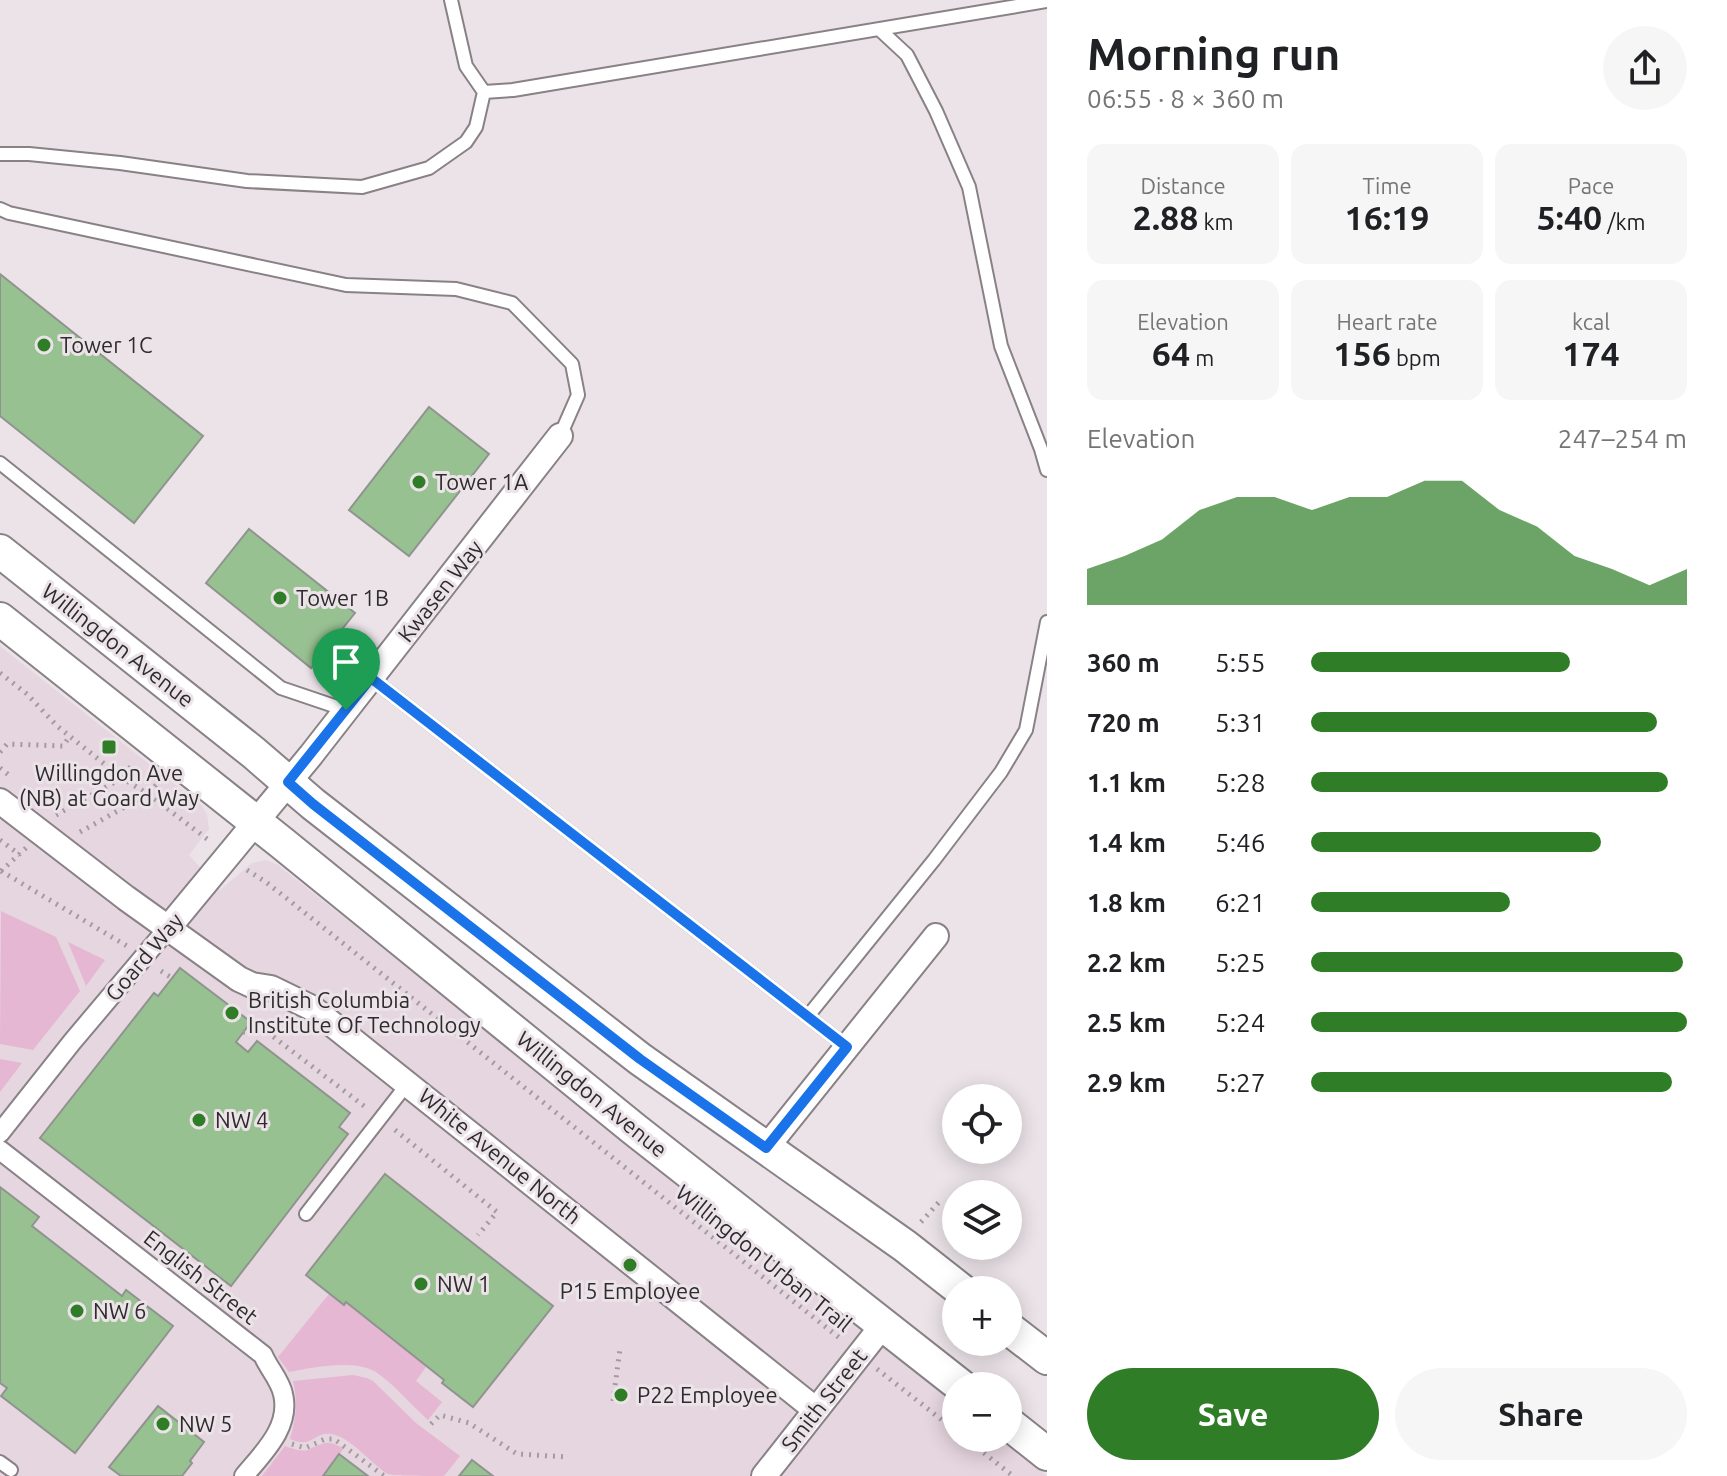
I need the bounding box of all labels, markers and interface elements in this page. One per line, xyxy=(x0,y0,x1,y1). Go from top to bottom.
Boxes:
button: share xyxy=(1603,26,1687,110)
text: Morning run xyxy=(1087,29,1340,78)
text: 06:55 · 8 × 360 m xyxy=(1087,84,1284,113)
text: Distance xyxy=(1140,173,1226,198)
text: Time xyxy=(1362,173,1412,198)
text: Pace xyxy=(1568,173,1614,198)
text: 2.88 xyxy=(1132,198,1198,236)
text: 16:19 xyxy=(1344,198,1430,236)
text: 5:40 xyxy=(1536,198,1602,236)
text: km xyxy=(1198,209,1234,234)
text: /km xyxy=(1602,209,1646,234)
text: Elevation xyxy=(1137,309,1229,334)
text: Heart rate xyxy=(1336,309,1438,334)
text: kcal xyxy=(1572,309,1610,334)
place label: Tower 1C xyxy=(60,332,153,357)
text: 64 xyxy=(1152,334,1190,372)
text: 156 xyxy=(1333,334,1391,372)
text: 174 xyxy=(1562,334,1620,372)
marker: Tower 1C xyxy=(35,336,53,354)
text: m xyxy=(1190,345,1214,370)
text: bpm xyxy=(1391,345,1441,370)
text: Elevation xyxy=(1087,424,1195,453)
text: 247–254 m xyxy=(1558,424,1687,453)
place label: Tower 1A xyxy=(435,469,529,494)
marker: Tower 1A xyxy=(410,473,428,491)
street label: Kwasen Way xyxy=(392,535,487,646)
street label: Willingdon Avenue xyxy=(37,578,199,712)
place label: Tower 1B xyxy=(296,585,389,610)
marker: Tower 1B xyxy=(271,589,289,607)
pin xyxy=(312,628,380,710)
icon: arrive xyxy=(324,640,368,684)
text: 360 m xyxy=(1087,648,1160,677)
text: 5:55 xyxy=(1215,648,1265,677)
text: 720 m xyxy=(1087,708,1160,737)
text: 5:31 xyxy=(1215,708,1265,737)
marker: Willingdon Ave (NB) at Goard Way xyxy=(100,738,118,756)
place label: Willingdon Ave (NB) at Goard Way xyxy=(19,760,199,811)
text: 1.1 km xyxy=(1087,768,1166,797)
text: 5:28 xyxy=(1215,768,1265,797)
text: 1.4 km xyxy=(1087,828,1166,857)
text: 5:46 xyxy=(1215,828,1265,857)
text: 1.8 km xyxy=(1087,888,1166,917)
text: 6:21 xyxy=(1215,888,1265,917)
street label: Goard Way xyxy=(100,907,188,1006)
text: 2.2 km xyxy=(1087,948,1166,977)
text: 5:25 xyxy=(1215,948,1265,977)
place label: British Columbia Institute Of Technology xyxy=(248,987,481,1037)
marker: British Columbia Institute Of Technology xyxy=(223,1004,241,1022)
text: 2.5 km xyxy=(1087,1008,1166,1037)
text: 5:24 xyxy=(1215,1008,1265,1037)
street label: Willingdon Avenue xyxy=(512,1025,672,1162)
text: 2.9 km xyxy=(1087,1068,1166,1097)
text: 5:27 xyxy=(1215,1068,1265,1097)
street label: White Avenue North xyxy=(414,1083,586,1229)
map controls xyxy=(942,1084,1022,1452)
button: locate xyxy=(942,1084,1022,1164)
place label: NW 4 xyxy=(215,1107,268,1132)
marker: NW 4 xyxy=(190,1111,208,1129)
street label: Willingdon Urban Trail xyxy=(671,1179,857,1336)
button: layers xyxy=(942,1180,1022,1260)
street label: English Street xyxy=(140,1225,263,1329)
marker: P15 Employee xyxy=(621,1256,639,1274)
place label: NW 1 xyxy=(437,1271,490,1296)
marker: NW 1 xyxy=(412,1275,430,1293)
button: + xyxy=(942,1276,1022,1356)
place label: P15 Employee xyxy=(560,1278,700,1303)
place label: NW 6 xyxy=(93,1298,146,1323)
marker: NW 6 xyxy=(68,1302,86,1320)
street label: Smith Street xyxy=(776,1343,872,1456)
button: Save xyxy=(1087,1368,1379,1460)
button: Share xyxy=(1395,1368,1687,1460)
button: − xyxy=(942,1372,1022,1452)
place label: P22 Employee xyxy=(637,1382,778,1407)
marker: P22 Employee xyxy=(612,1386,630,1404)
place label: NW 5 xyxy=(179,1411,232,1436)
marker: NW 5 xyxy=(154,1415,172,1433)

